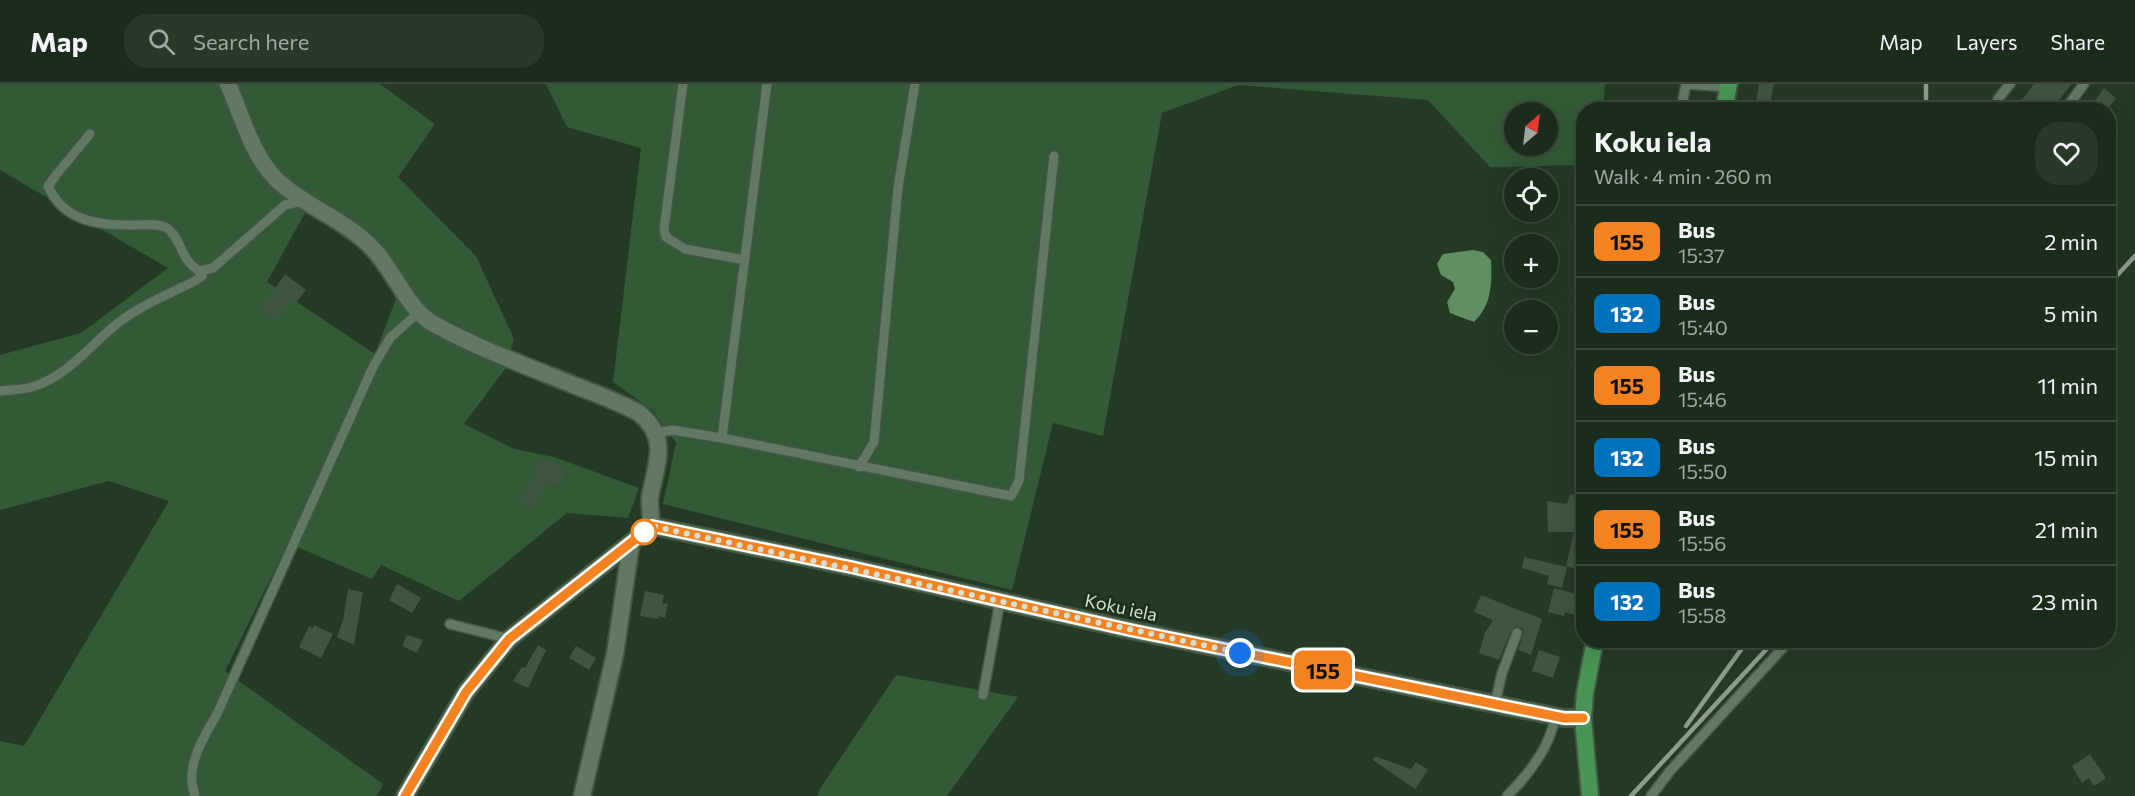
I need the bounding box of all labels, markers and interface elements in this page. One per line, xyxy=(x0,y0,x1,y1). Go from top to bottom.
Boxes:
search box xyxy=(124,14,544,68)
text: Map xyxy=(30,24,88,58)
icon: search xyxy=(145,25,178,58)
text: Search here xyxy=(193,28,309,55)
text: Map xyxy=(1879,29,1923,54)
text: Layers xyxy=(1956,29,2018,54)
text: Share xyxy=(2051,29,2105,54)
north arrow xyxy=(1504,102,1558,156)
map controls xyxy=(1504,102,1558,354)
button: heart xyxy=(2035,122,2098,185)
text: Koku iela xyxy=(1594,124,1711,158)
text: Walk · 4 min · 260 m xyxy=(1594,164,1772,188)
button: locate xyxy=(1504,168,1558,222)
text: Bus xyxy=(1678,216,1715,243)
text: 2 min xyxy=(2044,228,2098,255)
text: 155 xyxy=(1610,229,1644,254)
button: + xyxy=(1504,234,1558,288)
text: 15:37 xyxy=(1678,243,1725,267)
text: Bus xyxy=(1678,288,1715,315)
button: − xyxy=(1504,300,1558,354)
text: 5 min xyxy=(2044,300,2098,327)
text: 132 xyxy=(1610,301,1644,326)
text: 15:40 xyxy=(1678,315,1728,339)
text: Bus xyxy=(1678,360,1715,387)
text: 11 min xyxy=(2038,372,2098,399)
text: 155 xyxy=(1610,373,1644,398)
text: 15:46 xyxy=(1678,387,1727,411)
text: Bus xyxy=(1678,432,1715,459)
text: 15 min xyxy=(2034,444,2098,471)
text: 132 xyxy=(1610,445,1644,470)
text: 15:50 xyxy=(1678,459,1727,483)
text: Bus xyxy=(1678,504,1715,531)
text: 21 min xyxy=(2035,516,2098,543)
text: 155 xyxy=(1610,517,1644,542)
unlabelled marker xyxy=(631,519,657,545)
text: 15:56 xyxy=(1678,531,1726,555)
text: Bus xyxy=(1678,576,1715,603)
text: 23 min xyxy=(2032,588,2098,615)
street label: Koku iela xyxy=(1083,589,1159,625)
text: 132 xyxy=(1610,589,1644,614)
text: 15:58 xyxy=(1678,603,1726,627)
your location xyxy=(1225,638,1255,668)
line badge: 155 xyxy=(1288,650,1358,690)
text: 155 xyxy=(1306,658,1340,683)

